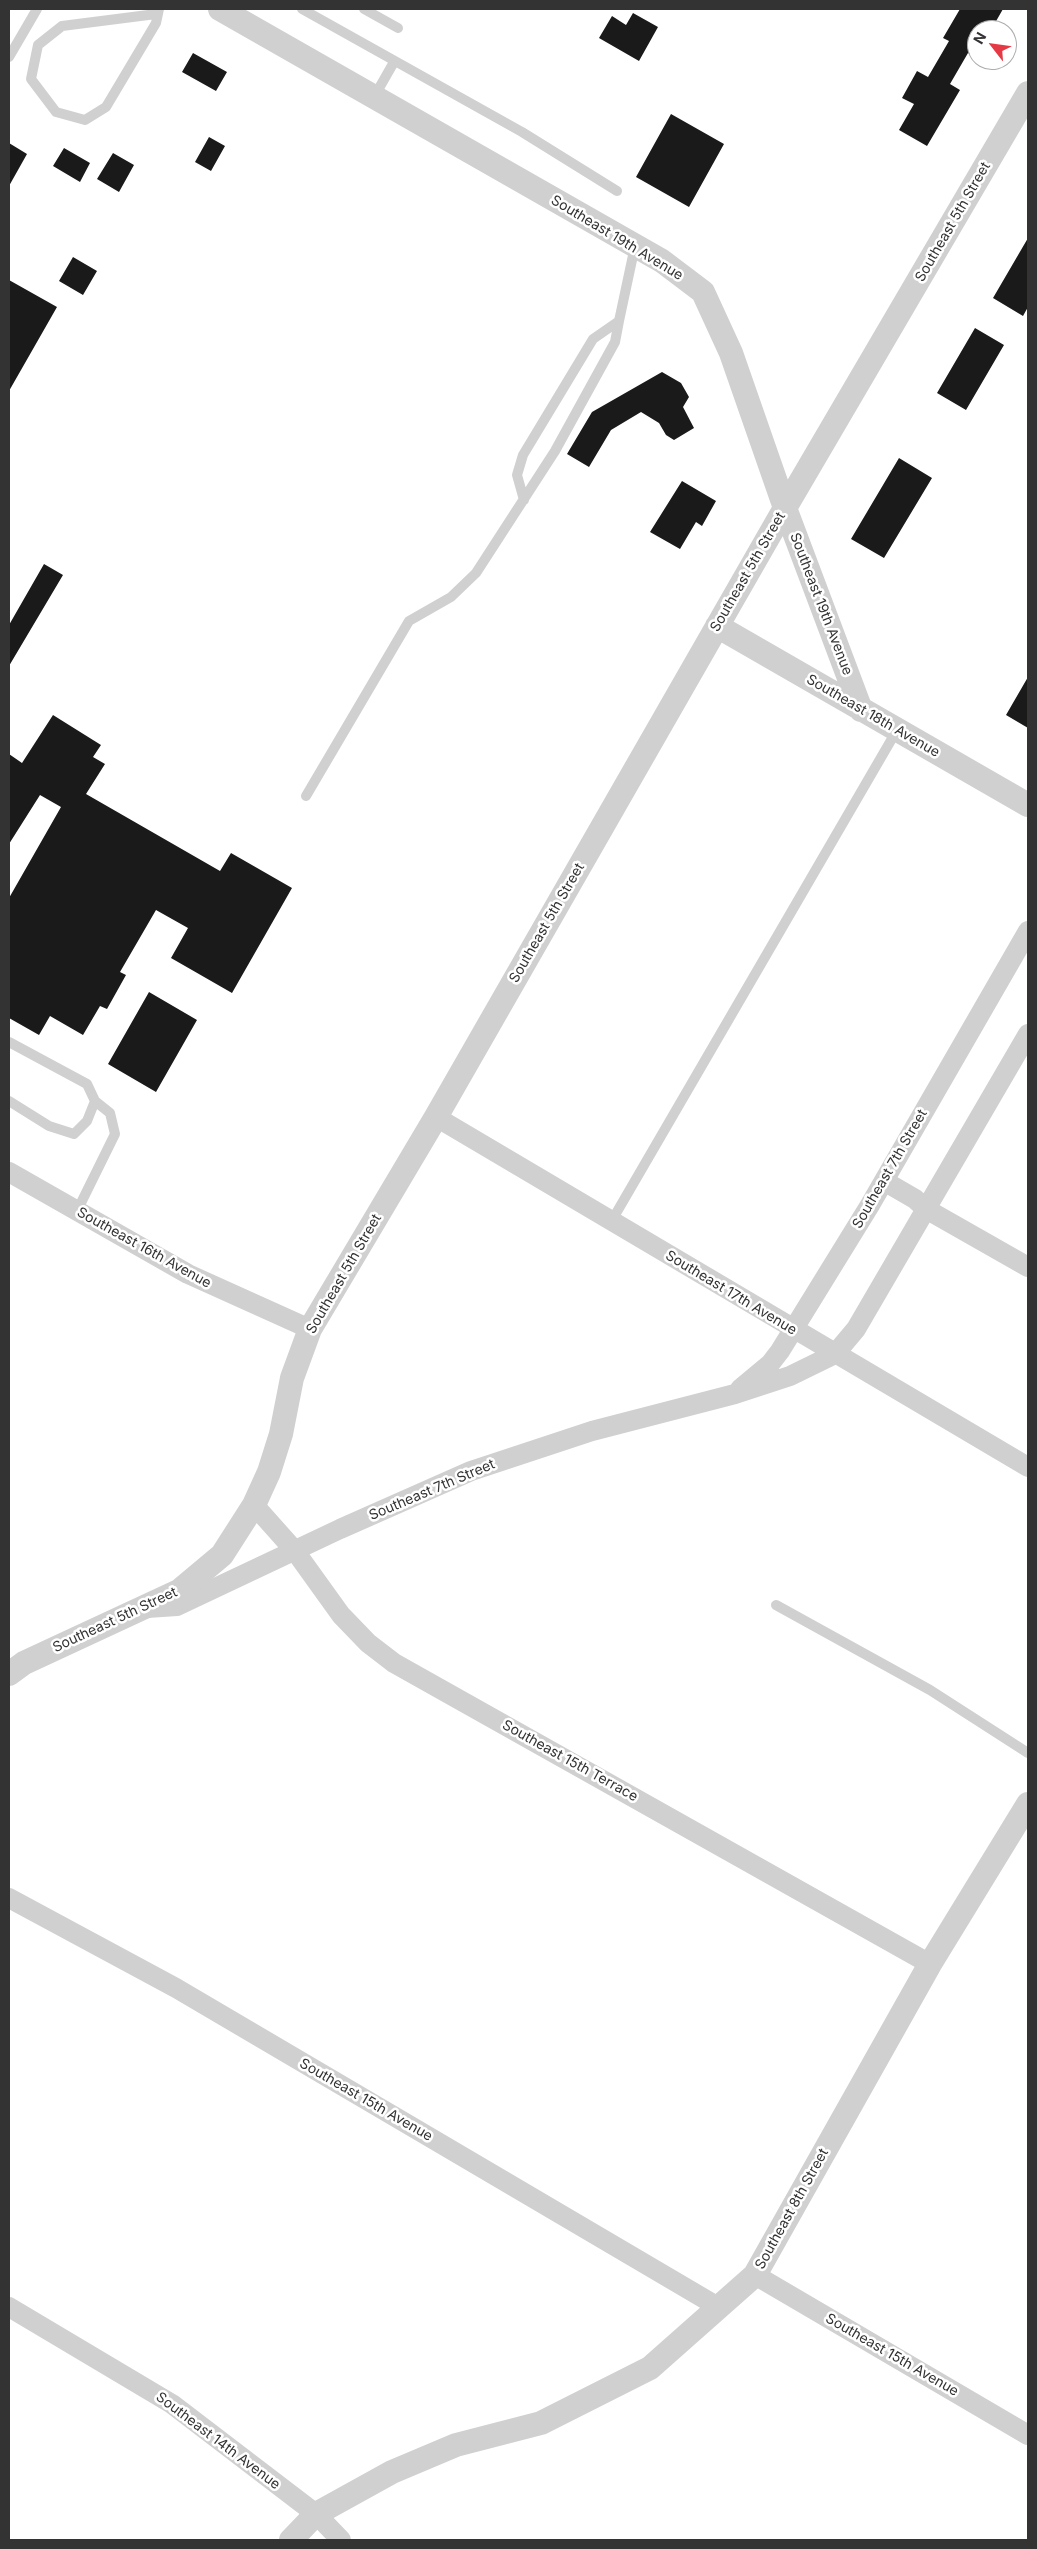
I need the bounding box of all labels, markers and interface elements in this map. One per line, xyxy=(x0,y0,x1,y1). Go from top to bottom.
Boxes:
north arrow xyxy=(967,20,1017,70)
text: N xyxy=(969,29,989,47)
street label: Southeast 5th Street xyxy=(912,159,994,285)
street label: Southeast 19th Avenue xyxy=(548,192,686,284)
street label: Southeast 5th Street xyxy=(707,509,789,635)
street label: Southeast 19th Avenue xyxy=(786,530,856,678)
street label: Southeast 18th Avenue xyxy=(803,671,943,761)
street label: Southeast 5th Street xyxy=(506,860,588,986)
street label: Southeast 7th Street xyxy=(849,1106,931,1232)
street label: Southeast 16th Avenue xyxy=(74,1204,214,1292)
street label: Southeast 5th Street xyxy=(303,1211,385,1337)
street label: Southeast 17th Avenue xyxy=(662,1247,800,1339)
street label: Southeast 7th Street xyxy=(367,1456,497,1524)
street label: Southeast 5th Street xyxy=(50,1584,180,1656)
street label: Southeast 15th Terrace xyxy=(499,1717,641,1805)
street label: Southeast 15th Avenue xyxy=(297,2055,435,2145)
street label: Southeast 8th Street xyxy=(752,2146,832,2272)
street label: Southeast 15th Avenue xyxy=(823,2310,961,2400)
street label: Southeast 14th Avenue xyxy=(153,2389,283,2493)

